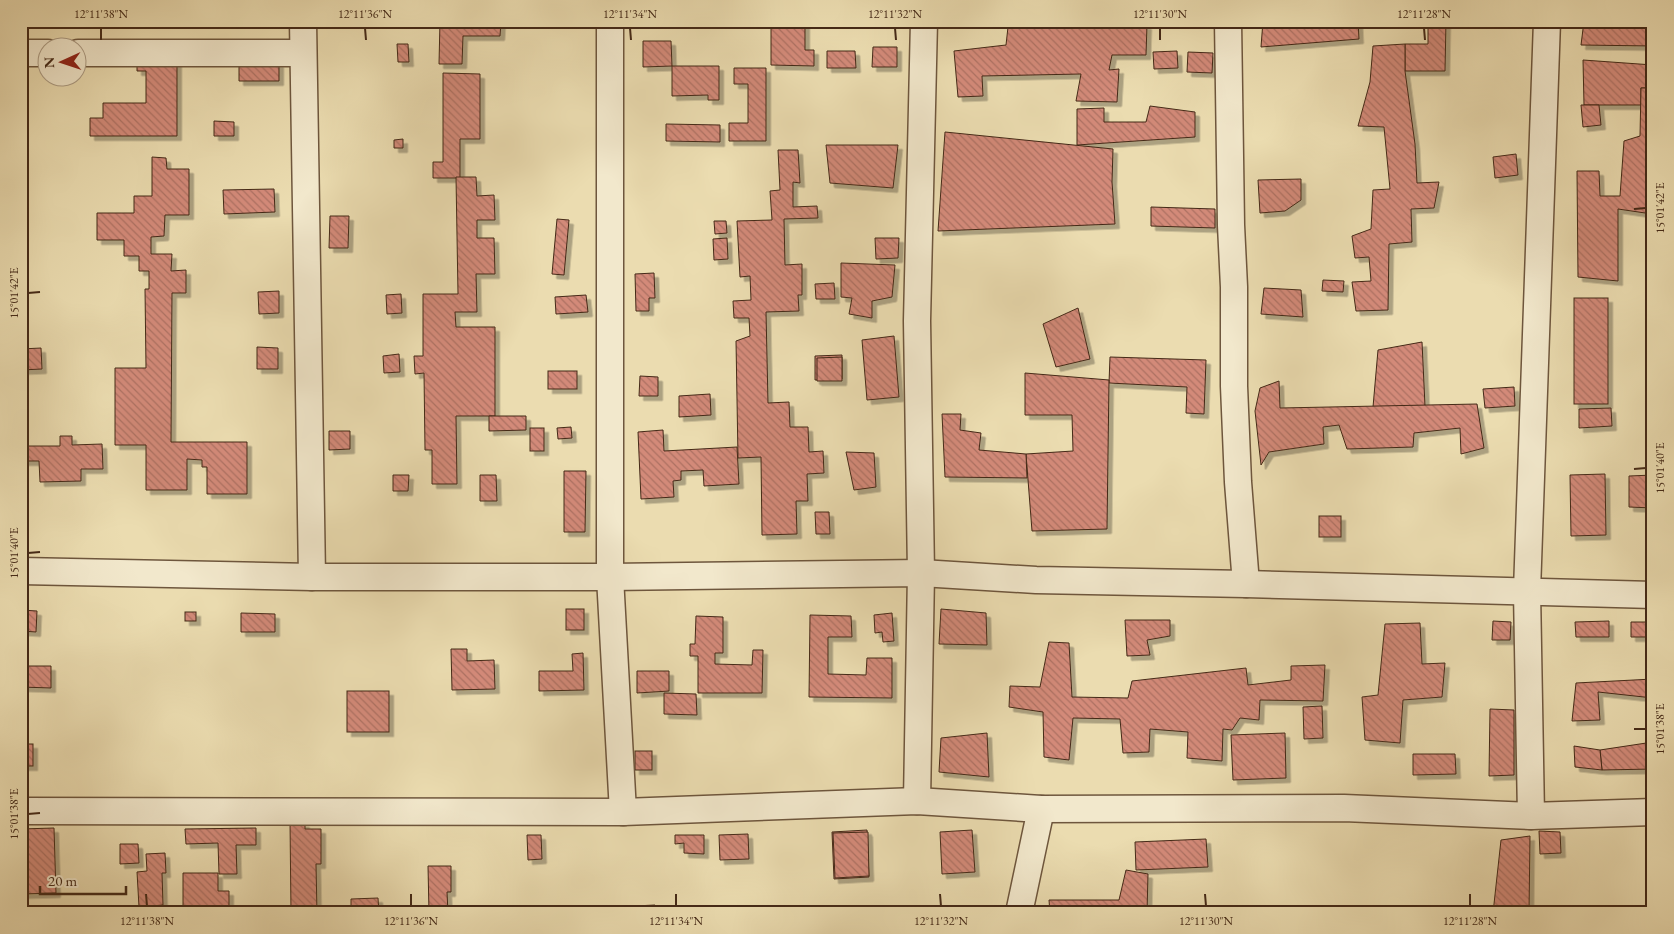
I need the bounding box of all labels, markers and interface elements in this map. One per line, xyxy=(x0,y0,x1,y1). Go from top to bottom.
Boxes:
text: 12°11'38"N xyxy=(74,6,128,22)
text: 12°11'36"N xyxy=(338,6,392,22)
text: 12°11'34"N xyxy=(603,6,657,22)
text: 12°11'32"N xyxy=(868,6,922,22)
text: 12°11'30"N xyxy=(1133,6,1187,22)
text: 12°11'28"N xyxy=(1397,6,1451,22)
north arrow xyxy=(38,38,88,88)
text: N xyxy=(40,56,58,69)
text: 15°01'42"E xyxy=(1652,182,1668,234)
text: 15°01'42"E xyxy=(6,267,22,319)
text: 15°01'40"E xyxy=(1652,442,1668,494)
text: 15°01'40"E xyxy=(6,527,22,579)
text: 15°01'38"E xyxy=(1652,703,1668,755)
text: 15°01'38"E xyxy=(6,788,22,840)
scale bar xyxy=(40,864,126,896)
text: 20 m xyxy=(48,871,77,890)
text: 12°11'38"N xyxy=(120,913,174,929)
text: 12°11'36"N xyxy=(384,913,438,929)
text: 12°11'34"N xyxy=(649,913,703,929)
text: 12°11'32"N xyxy=(914,913,968,929)
text: 12°11'30"N xyxy=(1179,913,1233,929)
text: 12°11'28"N xyxy=(1443,913,1497,929)

